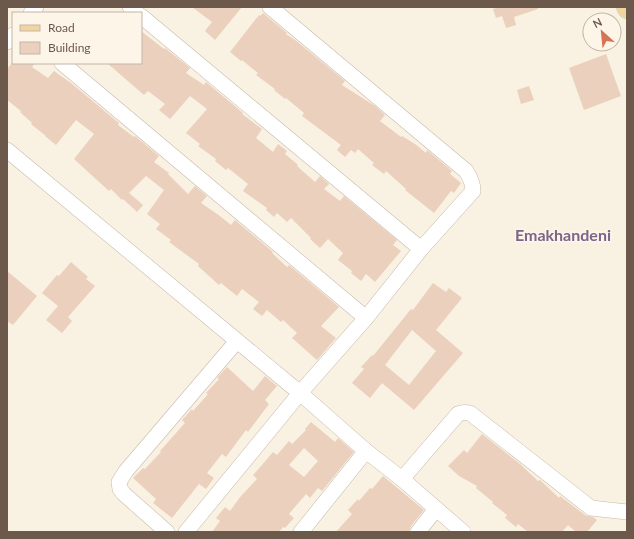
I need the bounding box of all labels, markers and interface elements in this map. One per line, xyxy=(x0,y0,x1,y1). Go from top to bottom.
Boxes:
legend xyxy=(12,12,142,64)
north arrow xyxy=(582,12,622,52)
text: N xyxy=(591,15,604,30)
text: Road xyxy=(48,20,75,35)
text: Building xyxy=(48,40,91,55)
district label: Emakhandeni xyxy=(515,225,611,244)

